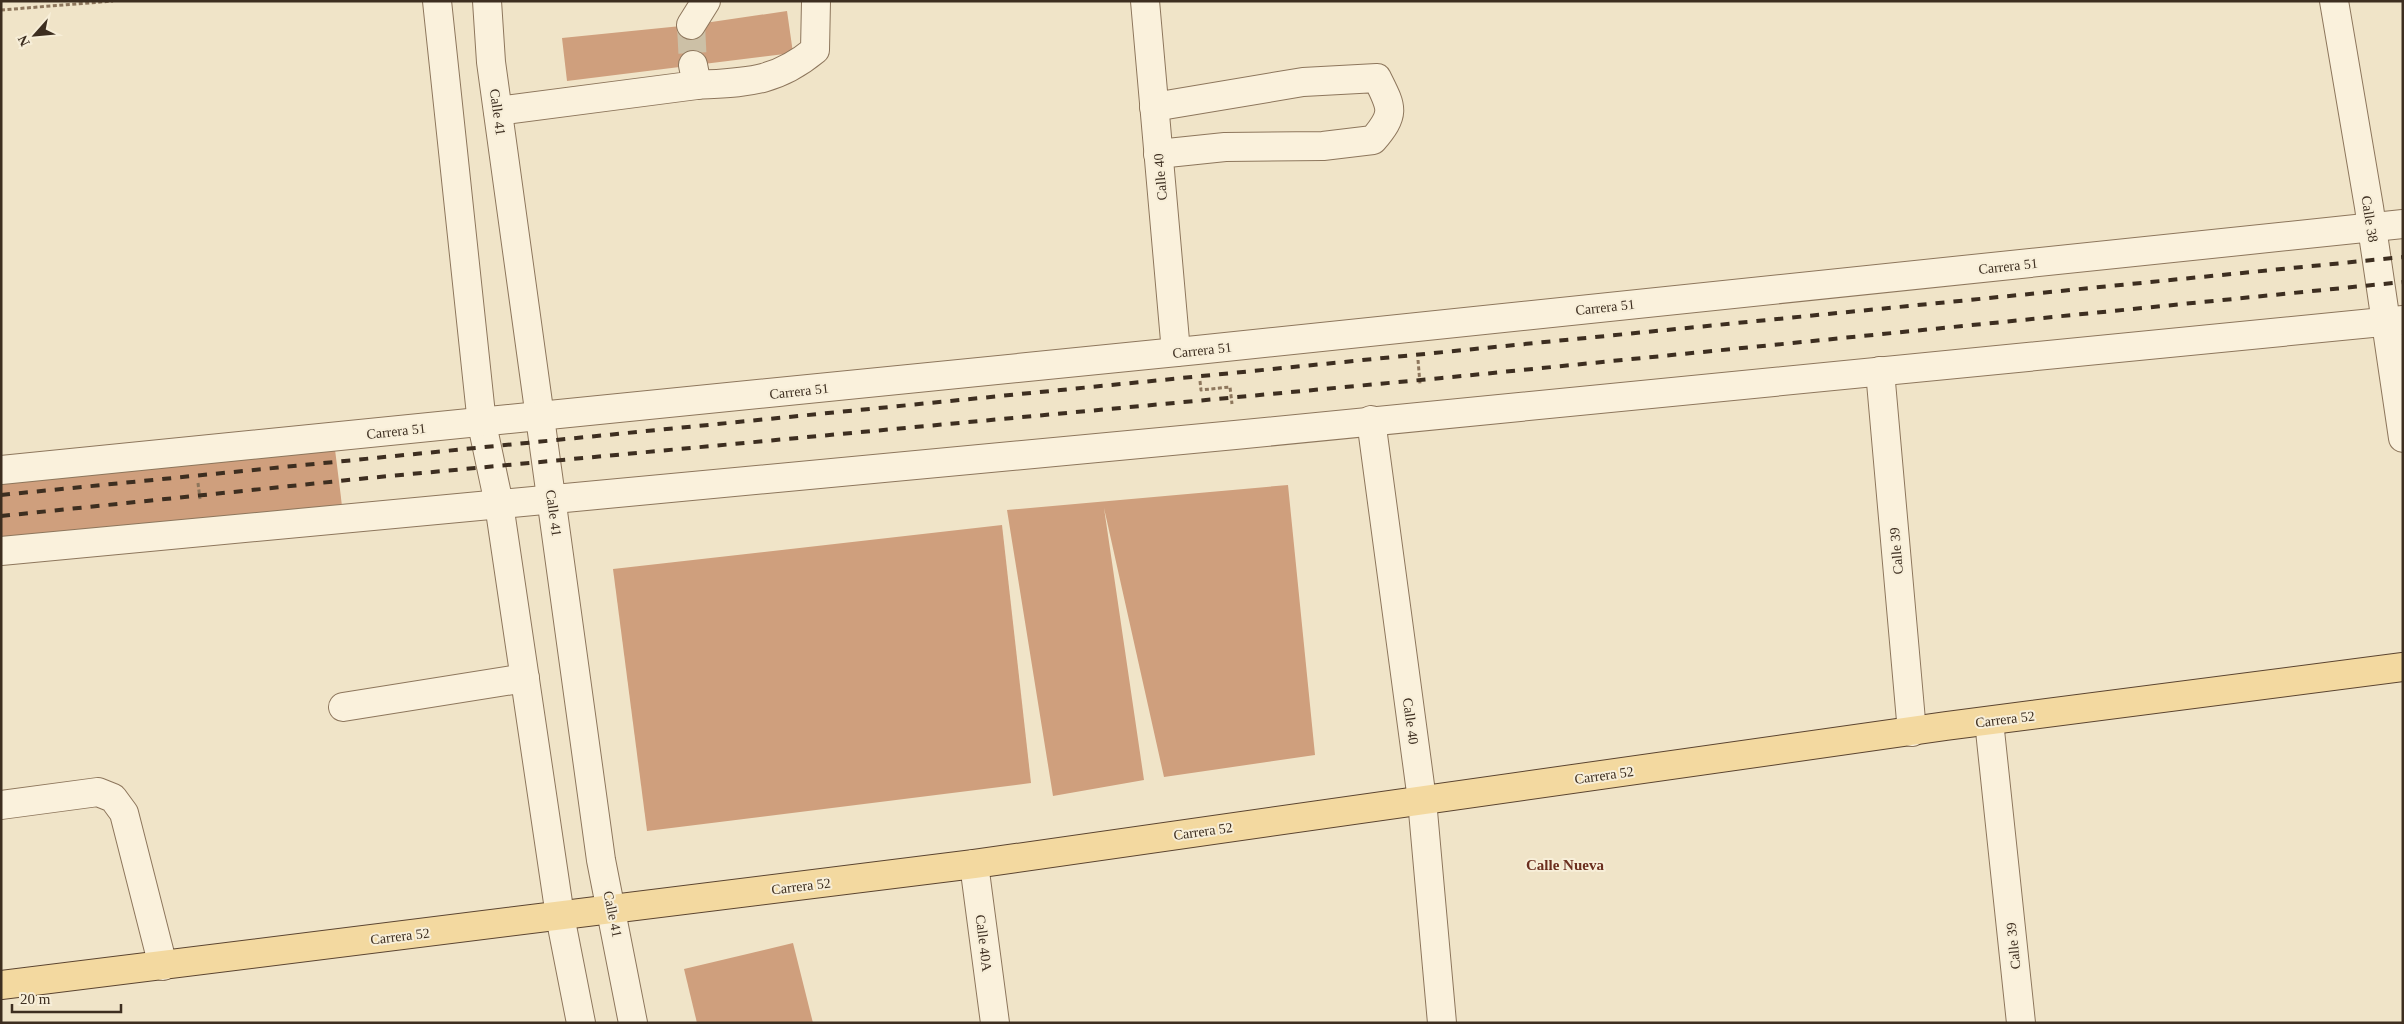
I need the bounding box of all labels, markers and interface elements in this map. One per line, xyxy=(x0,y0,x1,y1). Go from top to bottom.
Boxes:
north arrow xyxy=(10,10,60,60)
text: N xyxy=(15,33,33,49)
street label: Calle 41 xyxy=(487,88,508,136)
street label: Calle 40 xyxy=(1151,153,1170,201)
street label: Calle 38 xyxy=(2358,195,2381,243)
street label: Carrera 51 xyxy=(1978,256,2038,277)
street label: Carrera 51 xyxy=(1575,297,1635,318)
street label: Carrera 51 xyxy=(1172,340,1232,361)
street label: Carrera 51 xyxy=(769,381,829,402)
street label: Carrera 51 xyxy=(366,421,426,442)
street label: Calle 41 xyxy=(543,489,564,537)
street label: Calle 39 xyxy=(1887,527,1906,575)
street label: Calle 40 xyxy=(1400,697,1421,745)
street label: Carrera 52 xyxy=(1975,708,2035,731)
street label: Carrera 52 xyxy=(1574,764,1635,787)
street label: Carrera 52 xyxy=(1173,820,1234,843)
district label: Calle Nueva xyxy=(1526,857,1604,873)
street label: Carrera 52 xyxy=(771,875,831,898)
street label: Calle 41 xyxy=(600,890,625,939)
street label: Calle 40A xyxy=(973,914,995,973)
street label: Calle 39 xyxy=(2004,922,2023,970)
street label: Carrera 52 xyxy=(370,925,430,948)
scale bar xyxy=(12,982,121,1014)
text: 20 m xyxy=(20,991,51,1007)

